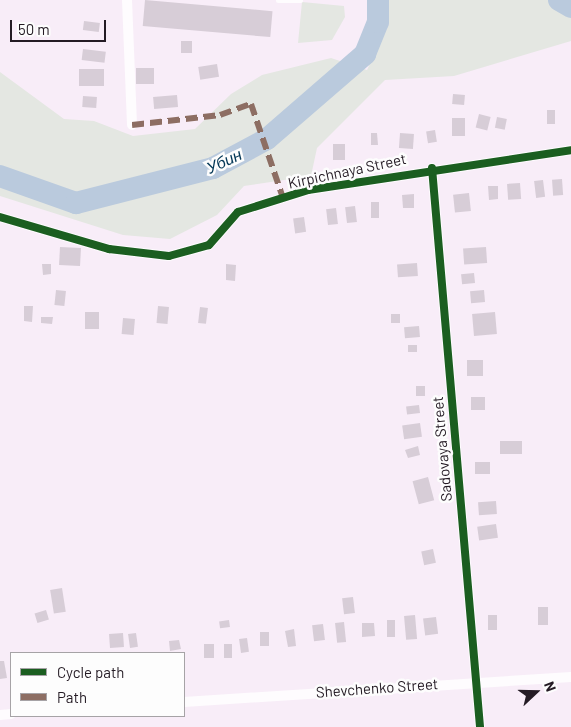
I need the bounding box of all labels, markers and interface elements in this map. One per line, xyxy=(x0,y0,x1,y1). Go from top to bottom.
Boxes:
scale bar xyxy=(12,10,109,42)
text: 50 m xyxy=(18,20,50,38)
water label: Убин xyxy=(203,144,245,178)
street label: Kirpichnaya Street xyxy=(286,150,408,192)
street label: Sadovaya Street xyxy=(428,396,456,502)
legend xyxy=(10,652,185,717)
text: Cycle path xyxy=(57,663,124,681)
north arrow xyxy=(511,667,561,717)
street label: Shevchenko Street xyxy=(315,675,439,701)
text: N xyxy=(541,679,560,694)
text: Path xyxy=(57,688,87,706)

